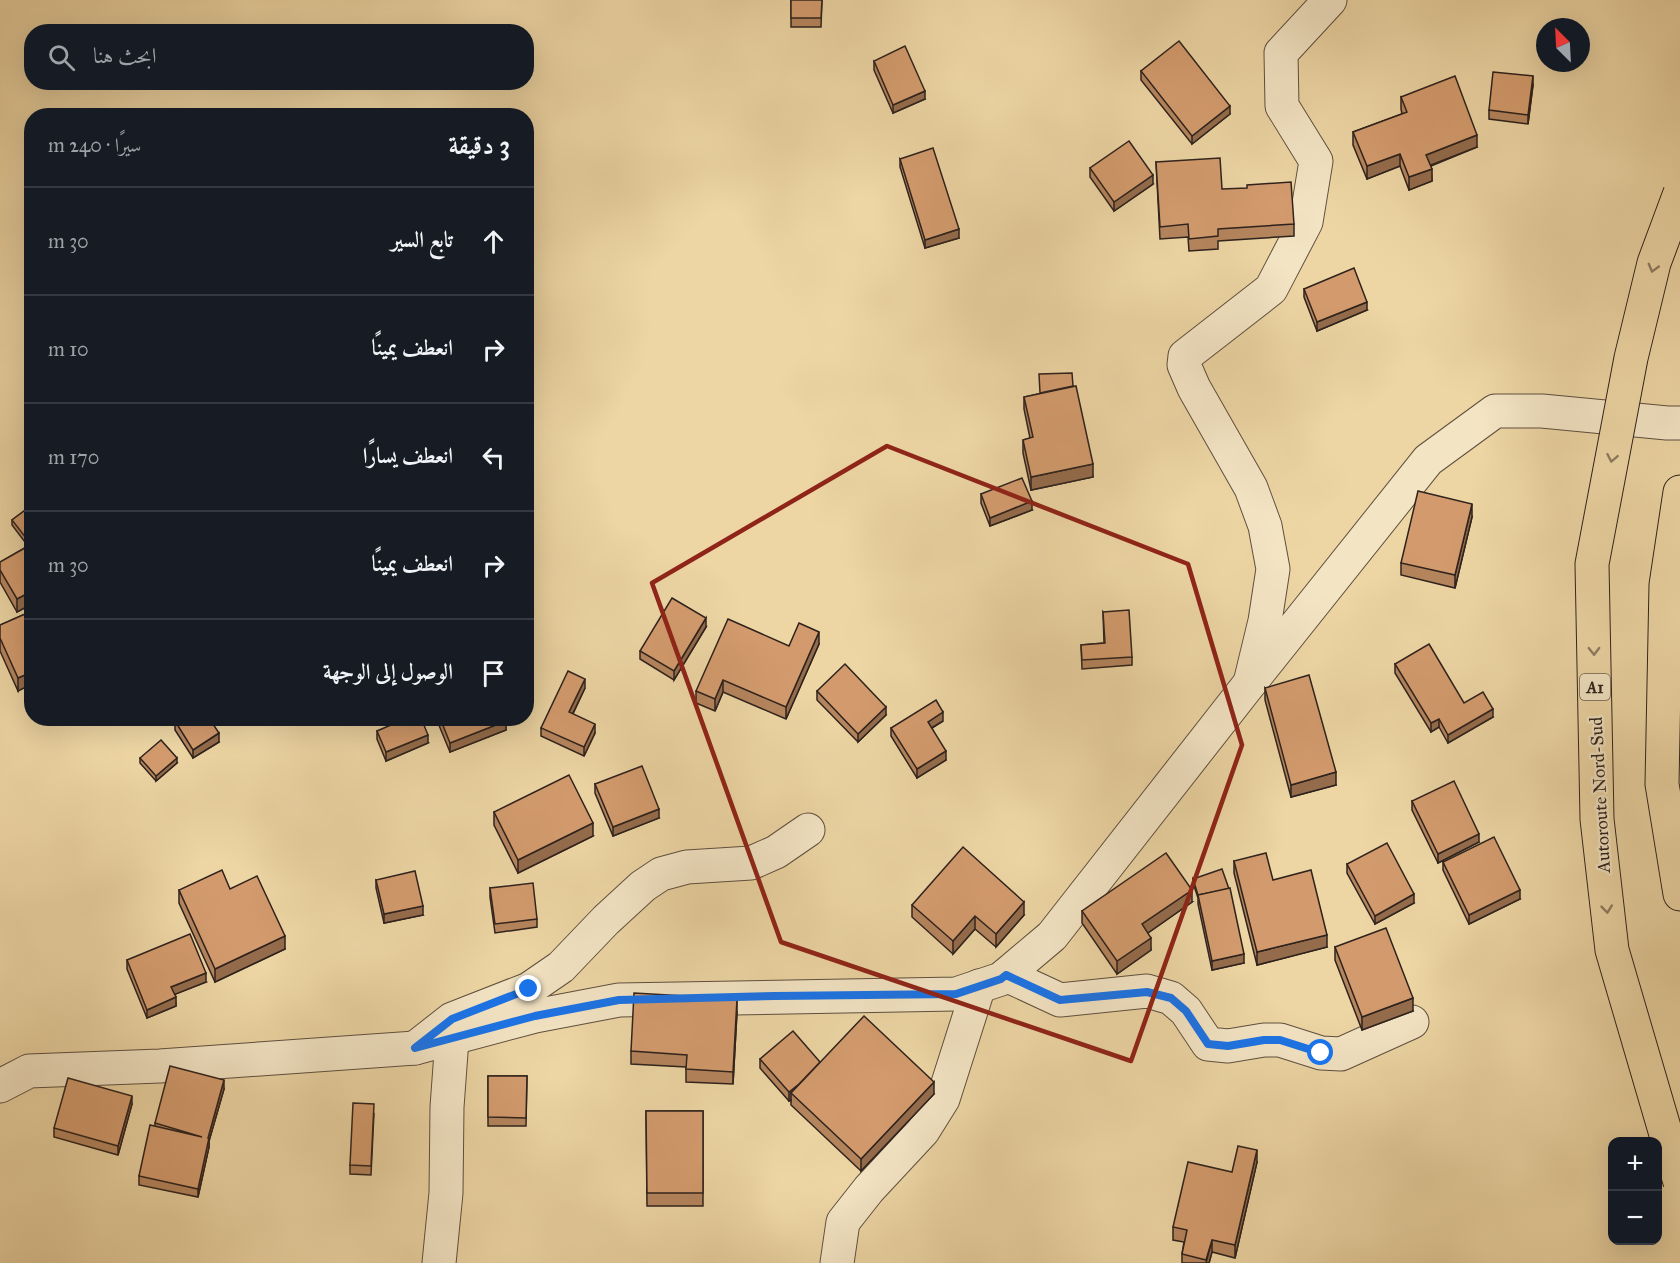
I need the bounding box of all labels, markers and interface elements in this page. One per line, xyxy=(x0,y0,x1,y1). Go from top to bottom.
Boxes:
north arrow xyxy=(1536,18,1590,72)
search box xyxy=(24,24,534,90)
icon: search xyxy=(45,41,78,74)
text: ابحث هنا xyxy=(93,42,156,69)
text: 3 دقيقة xyxy=(449,129,510,161)
text: سيرًا · 240 m xyxy=(48,133,141,157)
icon: ahead xyxy=(477,225,510,258)
text: تابع السير xyxy=(391,226,453,253)
text: 30 m xyxy=(48,229,89,253)
one-way arrow xyxy=(1648,262,1660,273)
icon: right xyxy=(477,333,510,366)
text: انعطف يمينًا xyxy=(372,334,453,361)
text: 10 m xyxy=(48,337,89,361)
icon: left xyxy=(477,441,510,474)
text: انعطف يسارًا xyxy=(363,442,453,469)
text: 170 m xyxy=(48,445,99,469)
one-way arrow xyxy=(1606,453,1619,463)
icon: right xyxy=(477,549,510,582)
text: انعطف يمينًا xyxy=(372,550,453,577)
text: 30 m xyxy=(48,553,89,577)
one-way arrow xyxy=(1588,647,1600,656)
icon: arrive xyxy=(477,657,510,690)
text: الوصول إلى الوجهة xyxy=(323,658,453,685)
road number: A1 xyxy=(1580,674,1610,700)
street label: Autoroute Nord-Sud xyxy=(1585,716,1615,875)
one-way arrow xyxy=(1600,904,1613,913)
route end xyxy=(515,975,541,1001)
route start xyxy=(1307,1039,1333,1065)
map controls xyxy=(1608,1137,1662,1245)
button: + xyxy=(1608,1137,1662,1191)
button: − xyxy=(1608,1191,1662,1245)

